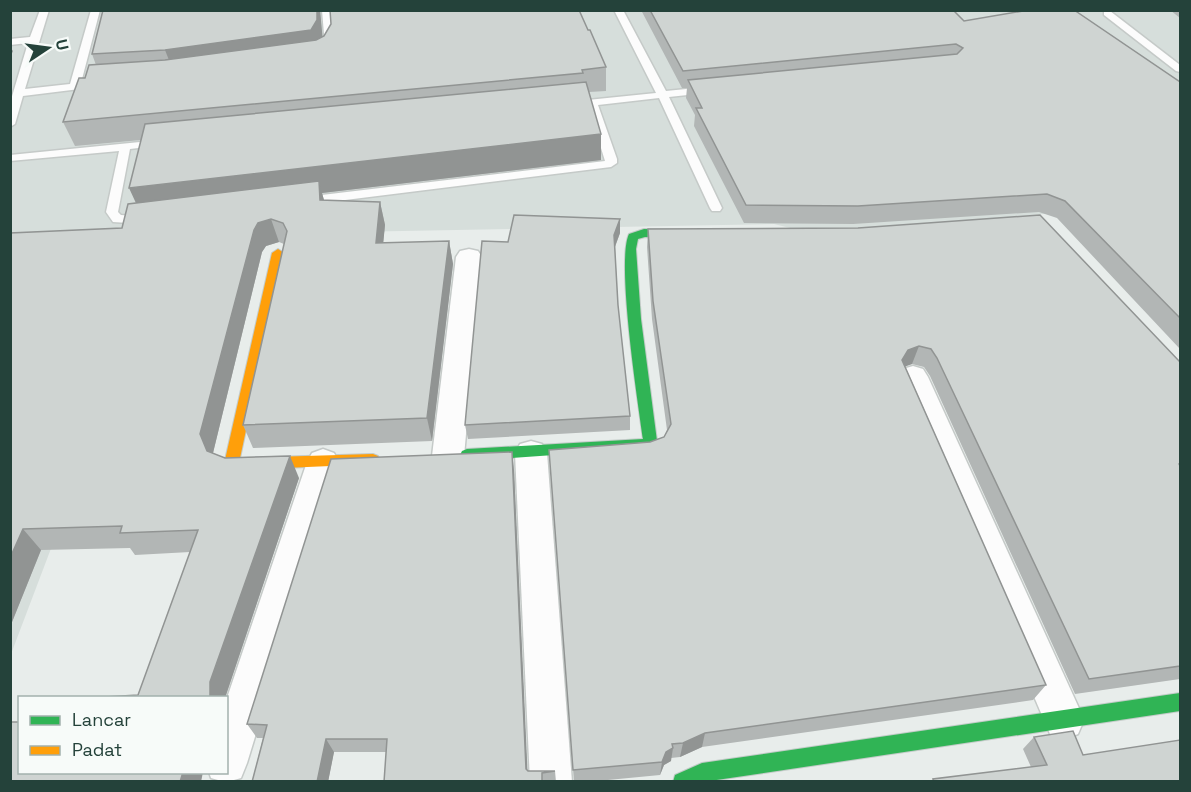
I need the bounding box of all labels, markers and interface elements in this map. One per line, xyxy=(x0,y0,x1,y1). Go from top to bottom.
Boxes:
north arrow xyxy=(18,18,78,78)
text: U xyxy=(51,37,74,52)
legend xyxy=(18,696,228,774)
text: Lancar xyxy=(72,708,131,731)
text: Padat xyxy=(72,738,122,761)

